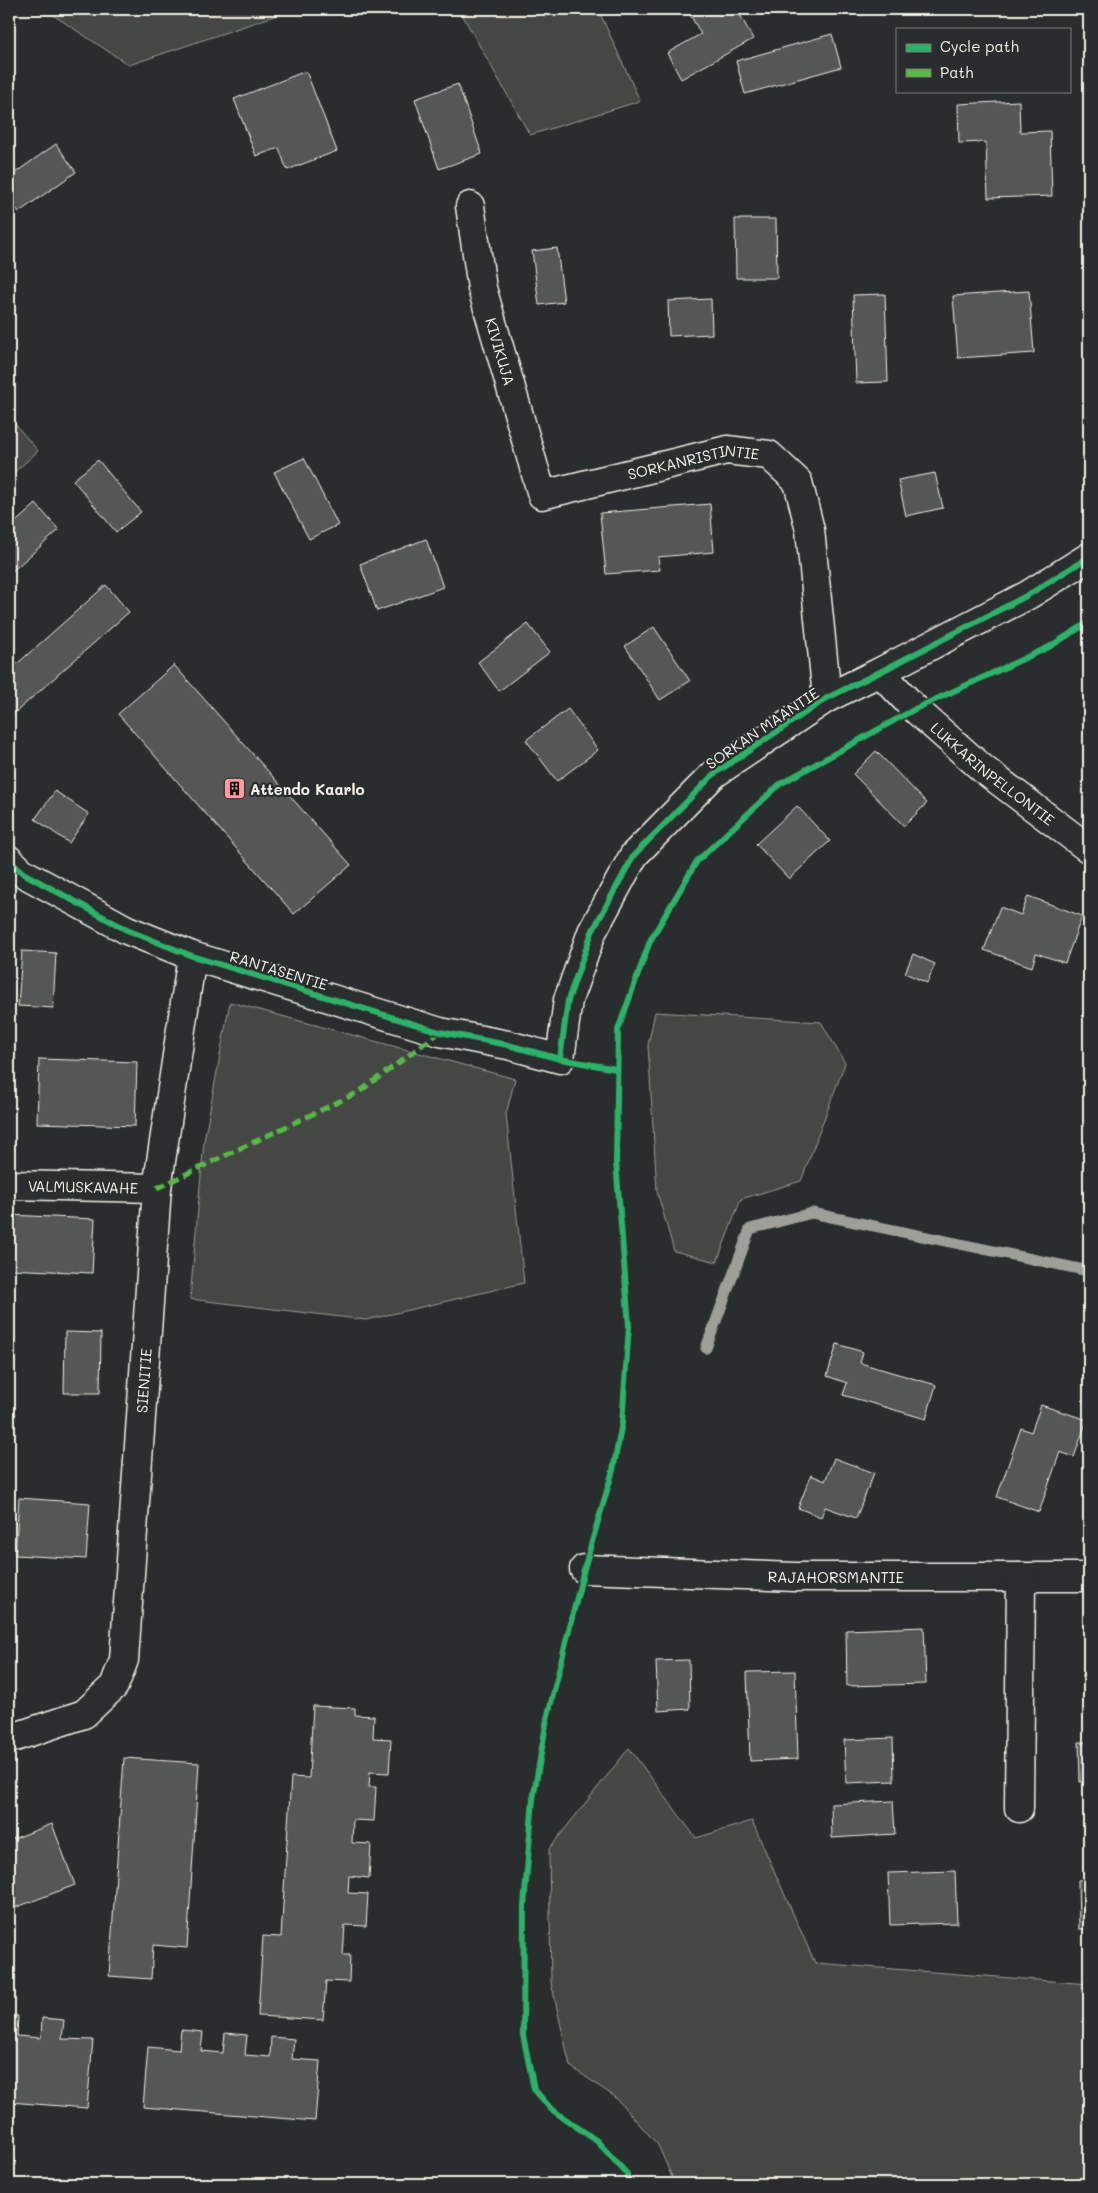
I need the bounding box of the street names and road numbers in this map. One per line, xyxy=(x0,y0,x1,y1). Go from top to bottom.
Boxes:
street label: KIVIKUJA xyxy=(481,315,520,388)
street label: SORKANRISTINTIE xyxy=(625,440,761,484)
street label: SORKAN MAANTIE xyxy=(701,682,823,773)
street label: LUKKARINPELLONTIE xyxy=(926,717,1059,830)
street label: RANTASENTIE xyxy=(228,946,331,995)
street label: VALMUSKAVAHE xyxy=(28,1175,139,1198)
street label: SIENITIE xyxy=(131,1347,156,1414)
street label: RAJAHORSMANTIE xyxy=(767,1566,904,1587)

